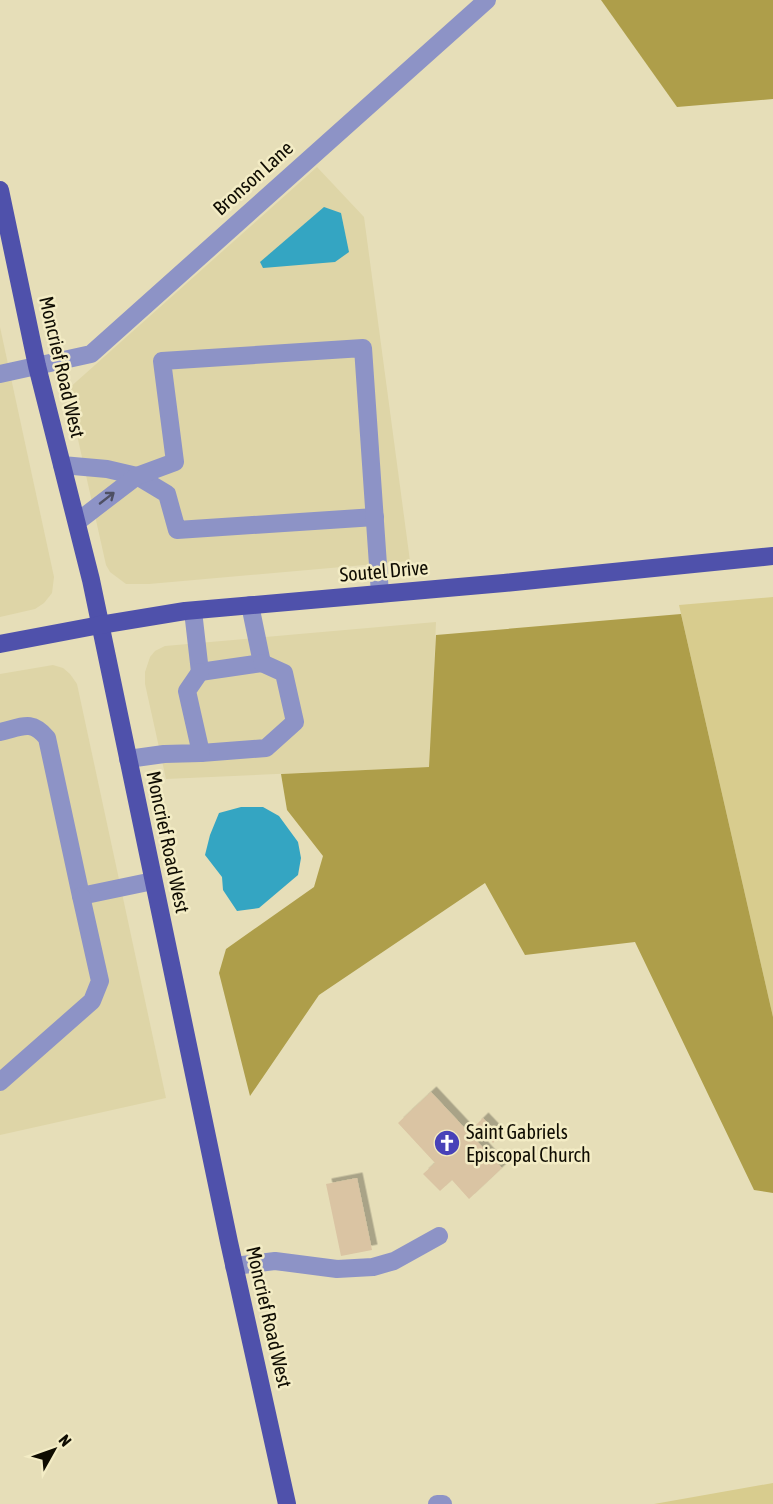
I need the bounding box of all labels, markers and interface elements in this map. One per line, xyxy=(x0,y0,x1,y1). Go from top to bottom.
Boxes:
street label: Bronson Lane xyxy=(208,136,297,219)
street label: Moncrief Road West xyxy=(35,294,90,440)
one-way arrow xyxy=(98,492,114,505)
street label: Soutel Drive xyxy=(339,555,429,586)
street label: Moncrief Road West xyxy=(142,769,195,915)
place label: Saint Gabriels Episcopal Church xyxy=(466,1120,591,1166)
church icon: Saint Gabriels Episcopal Church xyxy=(432,1128,462,1158)
street label: Moncrief Road West xyxy=(242,1244,297,1390)
north arrow xyxy=(24,1420,84,1480)
text: N xyxy=(56,1431,75,1450)

